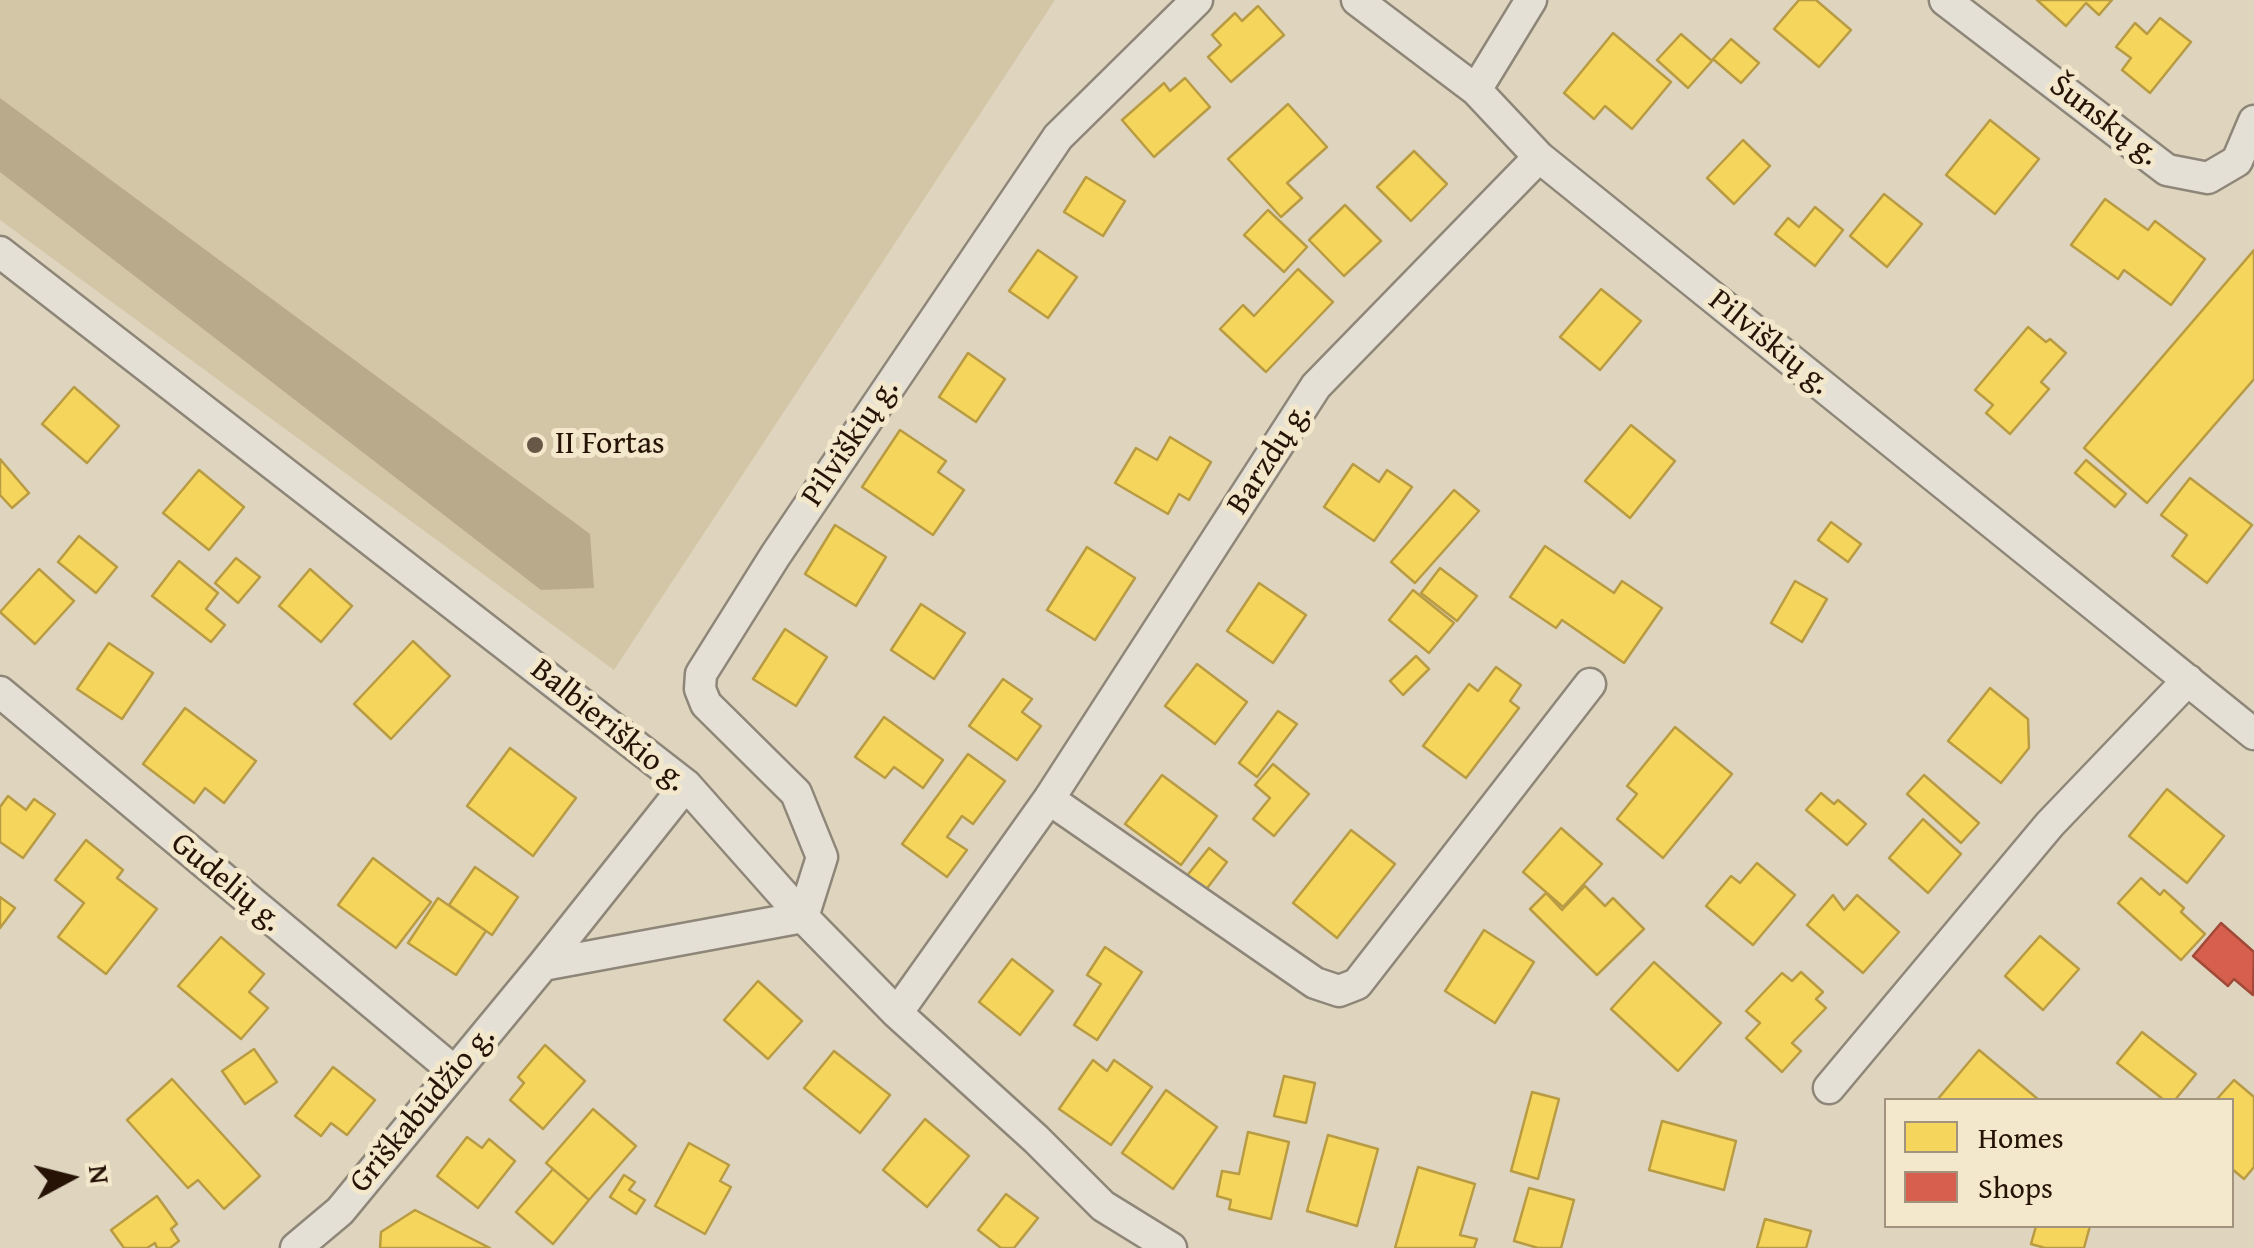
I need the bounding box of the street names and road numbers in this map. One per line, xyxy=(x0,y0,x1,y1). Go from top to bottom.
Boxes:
street label: Šunskų g. xyxy=(2041,67,2167,175)
street label: Pilviškių g. xyxy=(1700,282,1838,404)
street label: Pilviškių g. xyxy=(794,372,908,514)
street label: Barzdų g. xyxy=(1220,396,1320,522)
street label: Balbieriškio g. xyxy=(522,651,694,801)
street label: Gudelių g. xyxy=(162,825,290,941)
street label: Griškabūdžio g. xyxy=(342,1019,504,1201)

